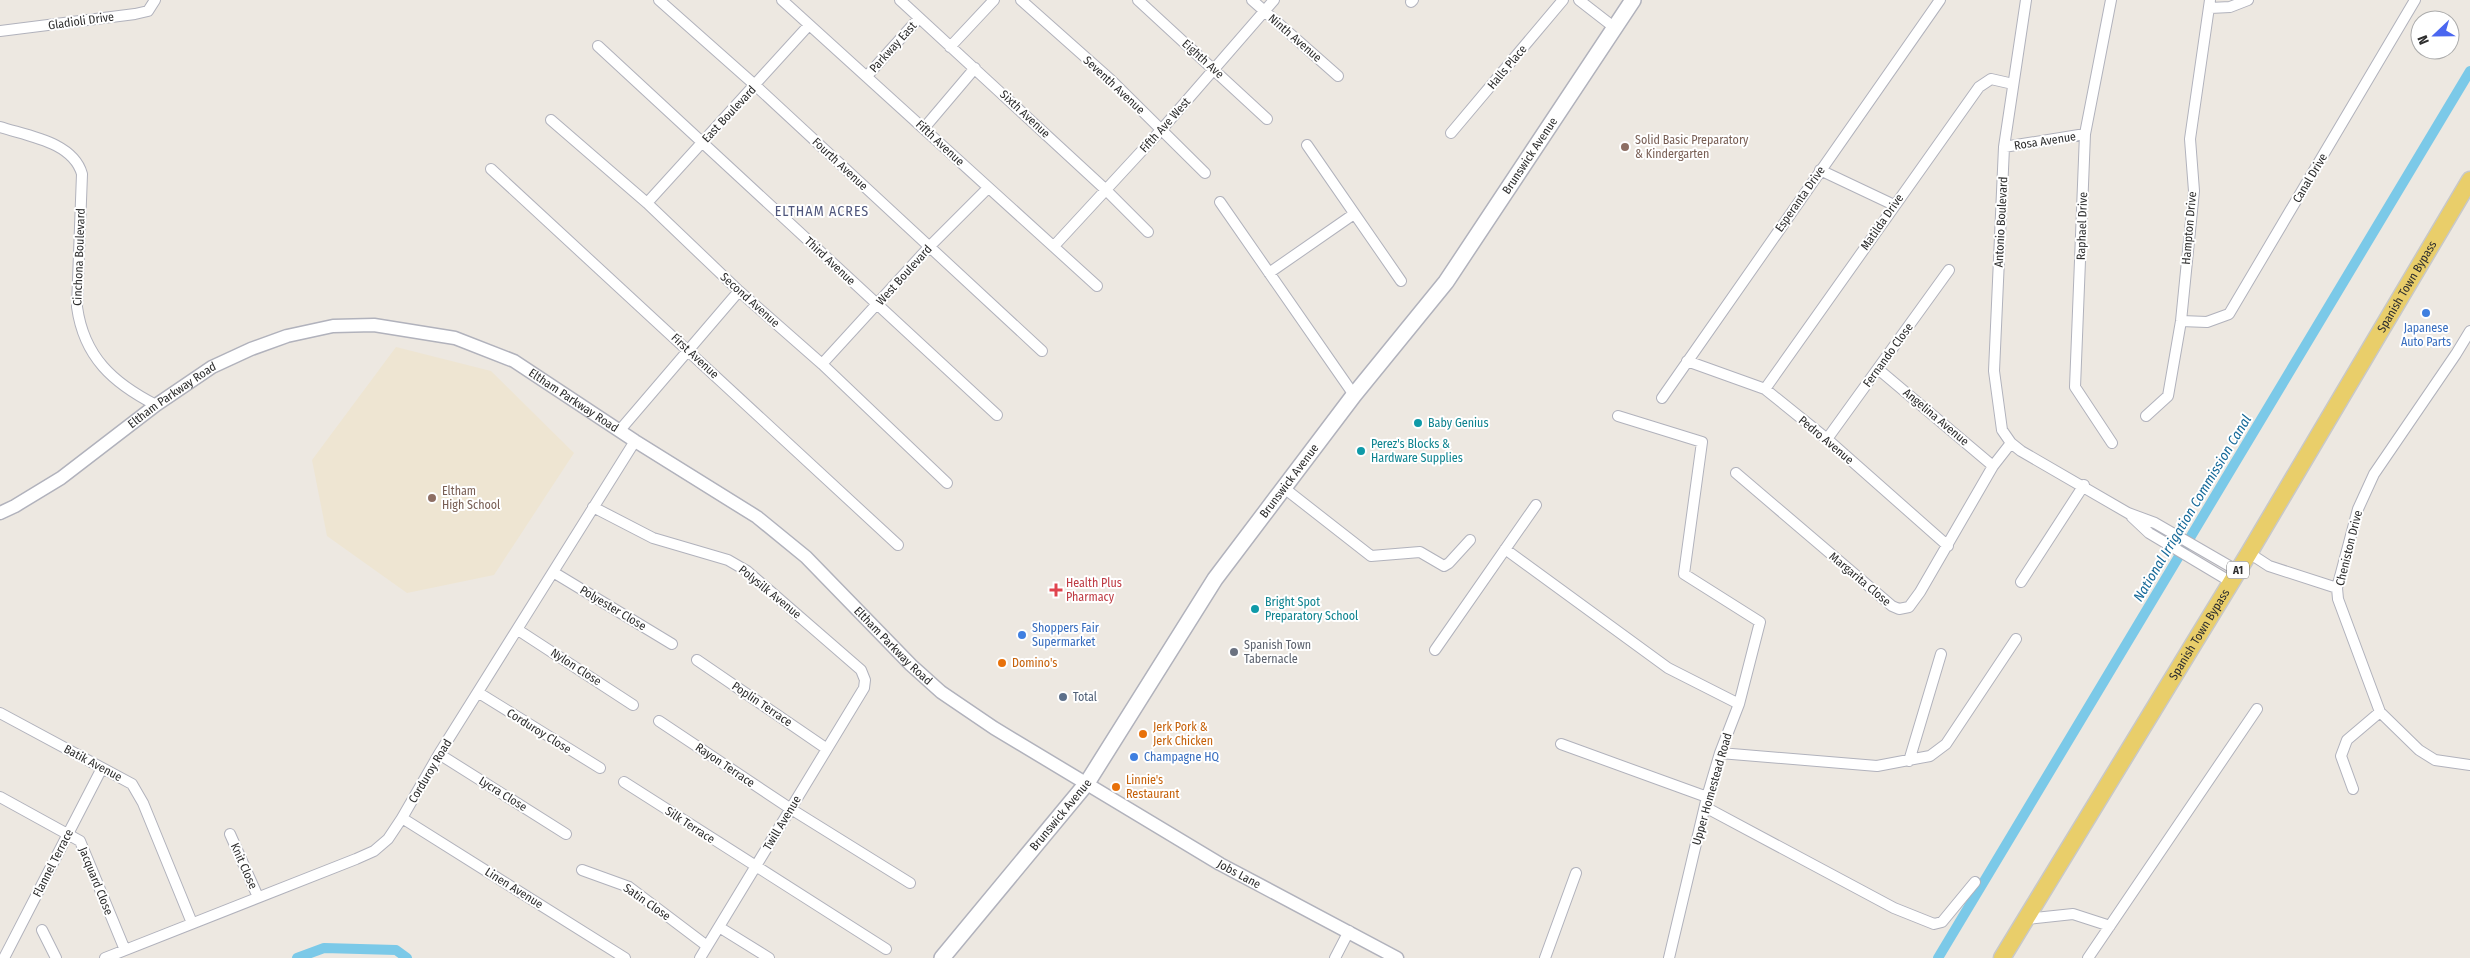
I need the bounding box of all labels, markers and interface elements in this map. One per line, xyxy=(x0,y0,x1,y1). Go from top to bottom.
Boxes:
street label: Gladioli Drive xyxy=(47,9,115,33)
north arrow xyxy=(2410,10,2460,60)
street label: Ninth Avenue xyxy=(1266,11,1324,65)
street label: Parkway East xyxy=(867,19,919,75)
text: N xyxy=(2414,33,2433,47)
street label: Eighth Ave xyxy=(1179,37,1227,81)
street label: Halls Place xyxy=(1485,42,1530,92)
street label: Seventh Avenue xyxy=(1081,53,1148,117)
street label: East Boulevard xyxy=(699,83,759,145)
street label: Sixth Avenue xyxy=(997,87,1053,141)
street label: Fifth Ave West xyxy=(1137,95,1193,155)
street label: Brunswick Avenue xyxy=(1499,115,1560,197)
street label: Fifth Avenue xyxy=(913,117,967,169)
street label: Rosa Avenue xyxy=(2013,129,2077,153)
place label: Solid Basic Preparatory & Kindergarten xyxy=(1635,133,1749,161)
street label: Fourth Avenue xyxy=(809,135,871,193)
marker: Solid Basic Preparatory & Kindergarten xyxy=(1619,141,1631,153)
street label: Canal Drive xyxy=(2290,151,2330,205)
street label: Esperanta Drive xyxy=(1772,163,1828,235)
street label: Antonio Boulevard xyxy=(1992,176,2010,268)
street label: Matilda Drive xyxy=(1858,191,1906,253)
street label: Hampton Drive xyxy=(2179,191,2199,265)
street label: Raphael Drive xyxy=(2074,192,2090,260)
district label: ELTHAM ACRES xyxy=(775,203,869,220)
street label: Cinchona Boulevard xyxy=(70,208,88,306)
street label: Third Avenue xyxy=(802,234,858,288)
street label: Spanish Town Bypass xyxy=(2374,238,2439,335)
street label: West Boulevard xyxy=(873,242,935,308)
street label: Second Avenue xyxy=(718,270,783,330)
marker: Japanese Auto Parts xyxy=(2420,307,2432,319)
street label: Fernando Close xyxy=(1860,320,1916,390)
place label: Japanese Auto Parts xyxy=(2401,321,2451,349)
street label: First Avenue xyxy=(668,330,722,382)
street label: Eltham Parkway Road xyxy=(125,359,218,431)
street label: Eltham Parkway Road xyxy=(526,366,621,435)
street label: Angelina Avenue xyxy=(1900,386,1972,449)
water label: National Irrigation Commission Canal xyxy=(2130,412,2255,605)
street label: Pedro Avenue xyxy=(1796,413,1856,467)
place label: Baby Genius xyxy=(1428,416,1489,430)
marker: Baby Genius xyxy=(1412,417,1424,429)
place label: Perez's Blocks & Hardware Supplies xyxy=(1371,437,1463,465)
street label: Brunswick Avenue xyxy=(1257,441,1322,521)
marker: Perez's Blocks & Hardware Supplies xyxy=(1355,445,1367,457)
place label: Eltham High School xyxy=(442,484,500,512)
marker: Eltham High School xyxy=(426,492,438,504)
street label: Cheniston Drive xyxy=(2333,509,2365,587)
street label: Margarita Close xyxy=(1826,549,1894,609)
road number: A1 xyxy=(2227,562,2249,578)
street label: Polysilk Avenue xyxy=(736,563,804,622)
place label: Health Plus Pharmacy xyxy=(1066,576,1122,604)
street label: Polyester Close xyxy=(577,583,649,633)
marker: Health Plus Pharmacy xyxy=(1050,584,1062,596)
street label: Spanish Town Bypass xyxy=(2166,586,2232,683)
place label: Bright Spot Preparatory School xyxy=(1265,595,1358,623)
marker: Bright Spot Preparatory School xyxy=(1249,603,1261,615)
street label: Eltham Parkway Road xyxy=(851,604,935,688)
place label: Shoppers Fair Supermarket xyxy=(1032,621,1100,649)
marker: Shoppers Fair Supermarket xyxy=(1016,629,1028,641)
place label: Spanish Town Tabernacle xyxy=(1244,638,1311,666)
street label: Nylon Close xyxy=(548,645,604,689)
marker: Spanish Town Tabernacle xyxy=(1228,646,1240,658)
place label: Domino's xyxy=(1012,656,1057,670)
marker: Domino's xyxy=(996,657,1008,669)
street label: Poplin Terrace xyxy=(729,679,795,729)
place label: Total xyxy=(1073,690,1097,704)
marker: Total xyxy=(1057,691,1069,703)
street label: Corduroy Close xyxy=(504,706,574,756)
place label: Jerk Pork & Jerk Chicken xyxy=(1153,720,1213,748)
marker: Jerk Pork & Jerk Chicken xyxy=(1137,728,1149,740)
street label: Upper Homestead Road xyxy=(1689,731,1735,847)
street label: Corduroy Road xyxy=(405,737,455,805)
street label: Rayon Terrace xyxy=(693,740,757,790)
street label: Batik Avenue xyxy=(62,742,125,784)
place label: Champagne HQ xyxy=(1144,750,1219,764)
marker: Champagne HQ xyxy=(1128,751,1140,763)
place label: Linnie's Restaurant xyxy=(1126,773,1179,801)
street label: Lycra Close xyxy=(476,774,530,814)
street label: Brunswick Avenue xyxy=(1027,776,1095,854)
marker: Linnie's Restaurant xyxy=(1110,781,1122,793)
street label: Twill Avenue xyxy=(760,793,804,853)
street label: Silk Terrace xyxy=(663,804,717,846)
street label: Flannel Terrace xyxy=(30,827,76,899)
street label: Knit Close xyxy=(228,841,260,891)
street label: Jacquard Close xyxy=(76,845,116,917)
street label: Jobs Lane xyxy=(1215,857,1263,891)
street label: Linen Avenue xyxy=(482,865,546,911)
street label: Satin Close xyxy=(621,881,673,923)

